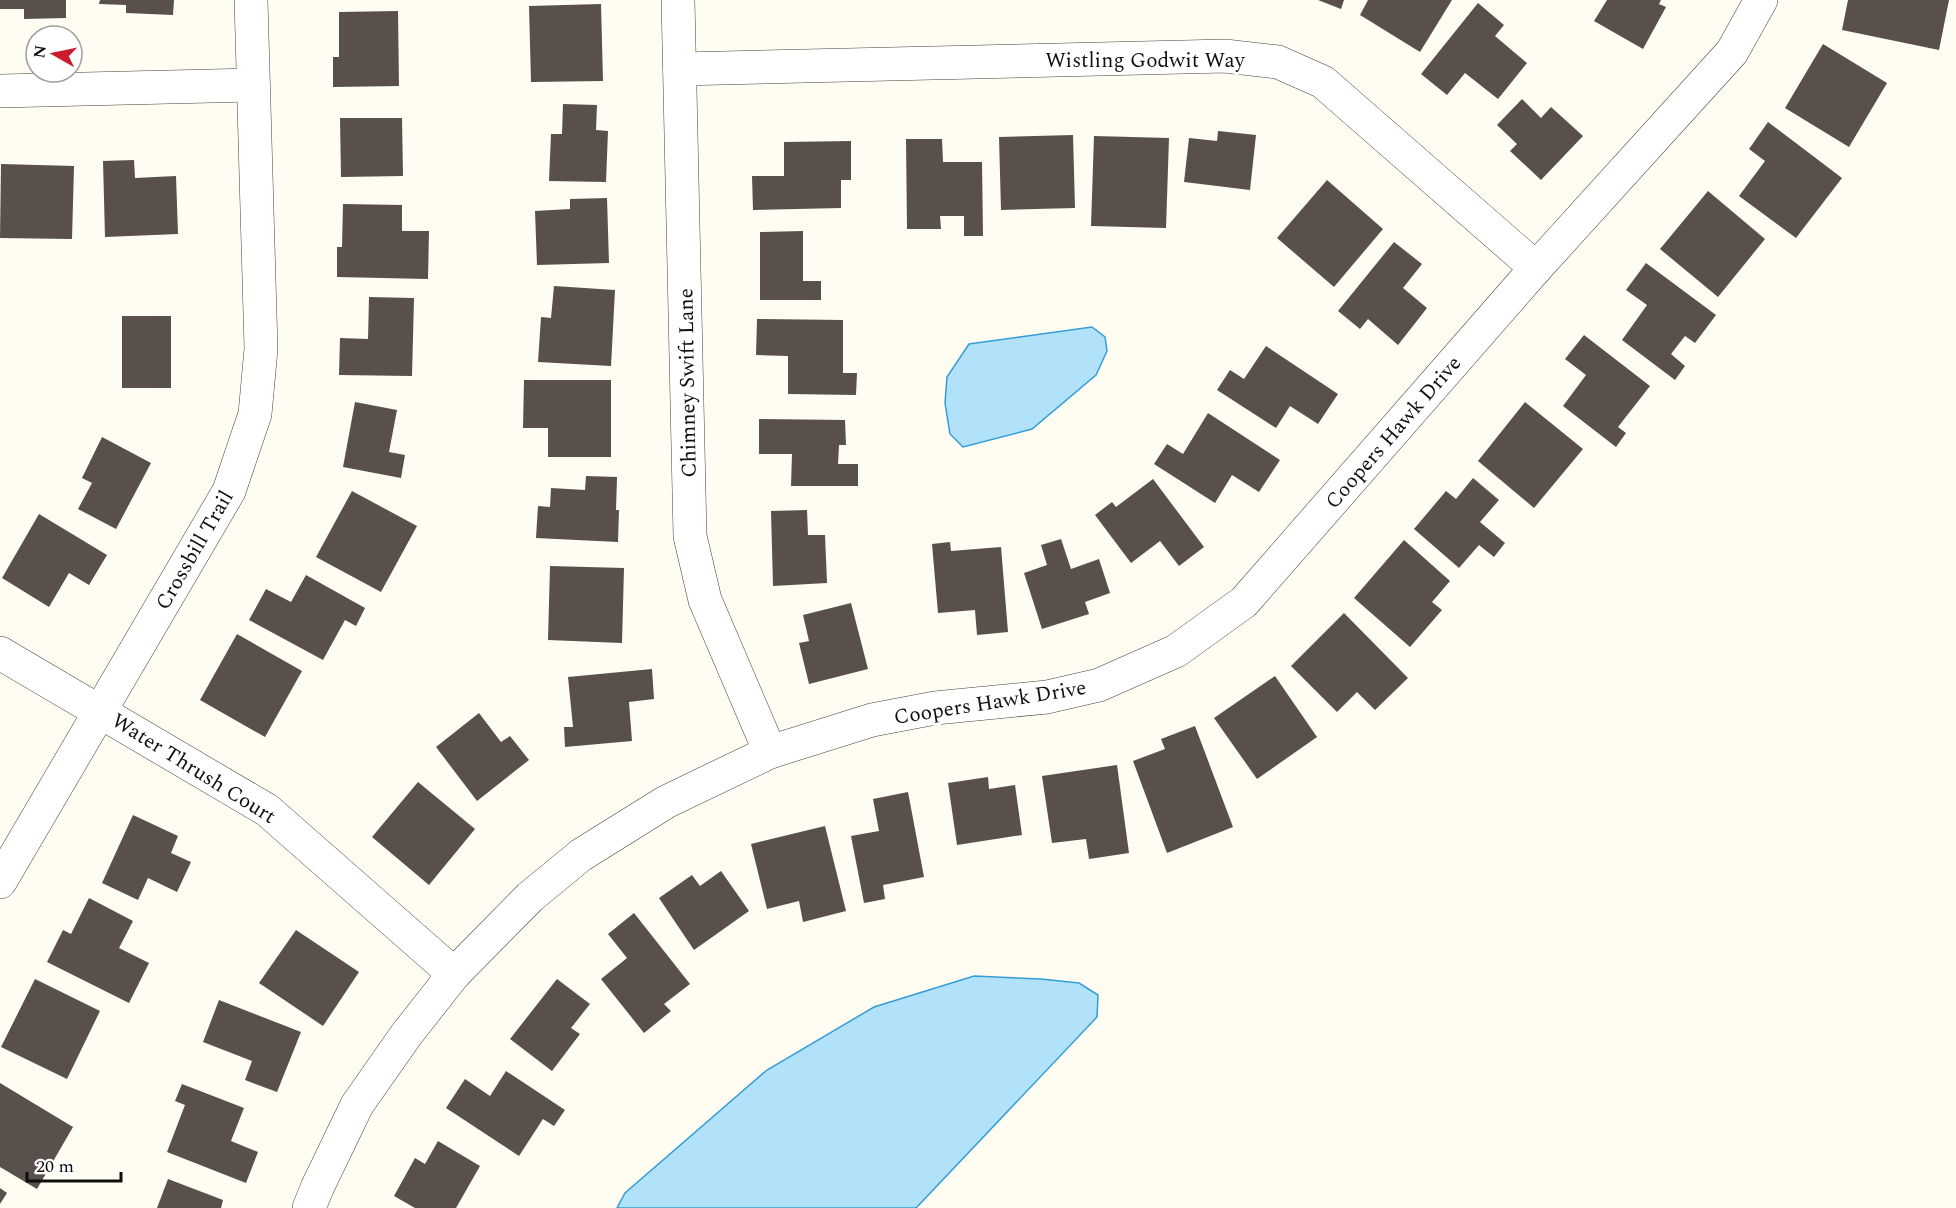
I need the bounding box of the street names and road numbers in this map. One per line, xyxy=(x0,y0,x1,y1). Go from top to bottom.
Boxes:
street label: Wistling Godwit Way xyxy=(1045,45,1246,77)
street label: Chimney Swift Lane xyxy=(670,288,706,478)
street label: Coopers Hawk Drive xyxy=(1318,349,1470,516)
street label: Crossbill Trail xyxy=(148,485,242,616)
street label: Coopers Hawk Drive xyxy=(892,672,1089,734)
street label: Water Thrush Court xyxy=(105,705,282,832)

